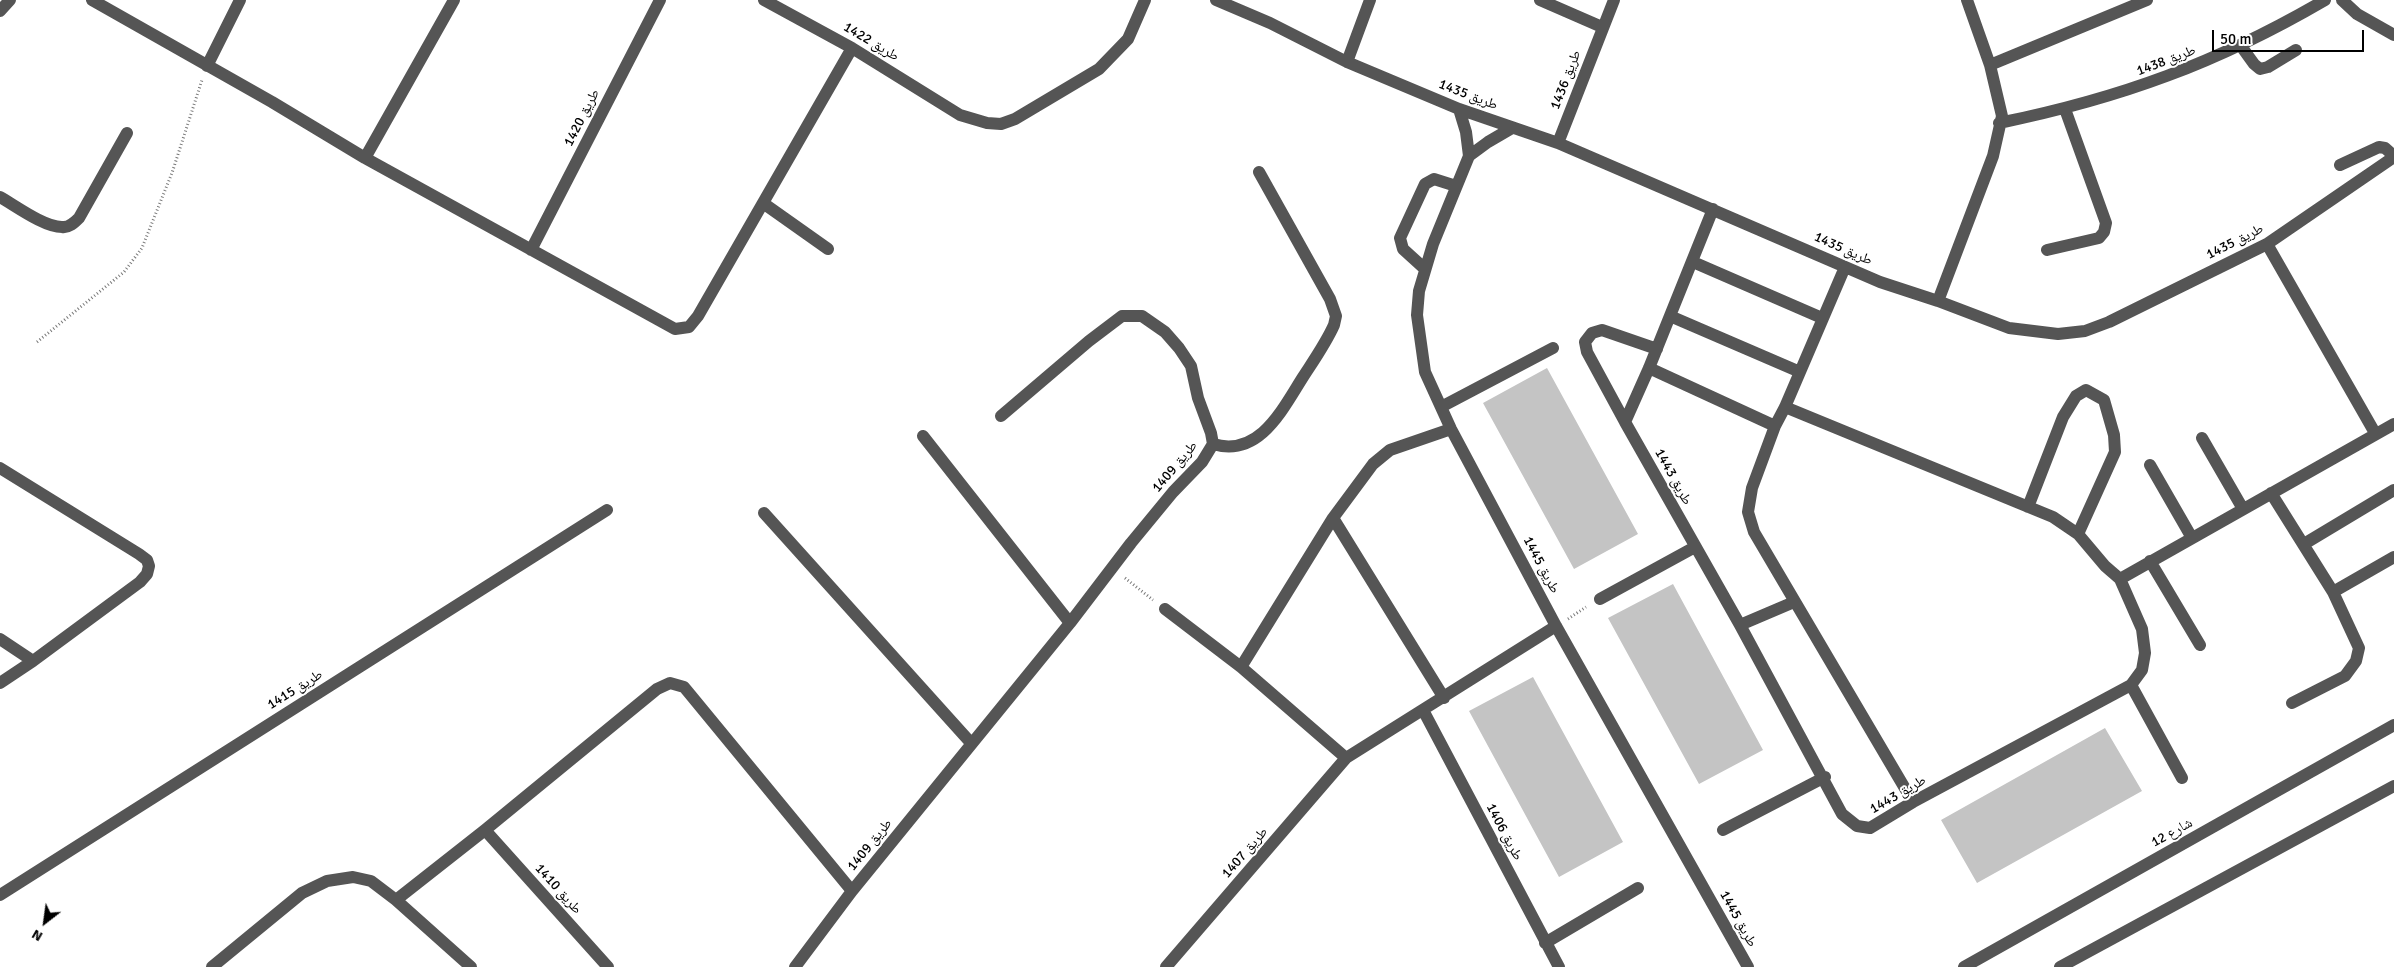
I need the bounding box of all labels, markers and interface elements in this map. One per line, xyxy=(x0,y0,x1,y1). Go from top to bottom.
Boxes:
street label: طريق 1422 xyxy=(840,19,902,65)
scale bar xyxy=(2214,20,2366,52)
text: 50 m xyxy=(2220,30,2251,48)
street label: طريق 1438 xyxy=(2134,42,2198,80)
street label: طريق 1436 xyxy=(1547,48,1585,112)
street label: طريق 1435 xyxy=(1436,76,1500,114)
street label: طريق 1420 xyxy=(560,87,604,149)
street label: طريق 1435 xyxy=(2204,220,2266,264)
street label: طريق 1435 xyxy=(1811,229,1875,269)
street label: طريق 1409 xyxy=(1149,438,1201,496)
street label: طريق 1443 xyxy=(1651,446,1695,508)
street label: طريق 1445 xyxy=(1519,534,1563,596)
street label: طريق 1415 xyxy=(264,666,326,714)
street label: طريق 1443 xyxy=(1867,772,1929,818)
street label: طريق 1406 xyxy=(1482,801,1526,863)
street label: شارع 12 xyxy=(2148,815,2196,851)
street label: طريق 1409 xyxy=(844,816,896,874)
street label: طريق 1407 xyxy=(1218,824,1272,882)
street label: طريق 1410 xyxy=(531,860,585,918)
street label: طريق 1445 xyxy=(1716,888,1760,950)
north arrow xyxy=(20,897,70,947)
text: N xyxy=(29,926,46,945)

